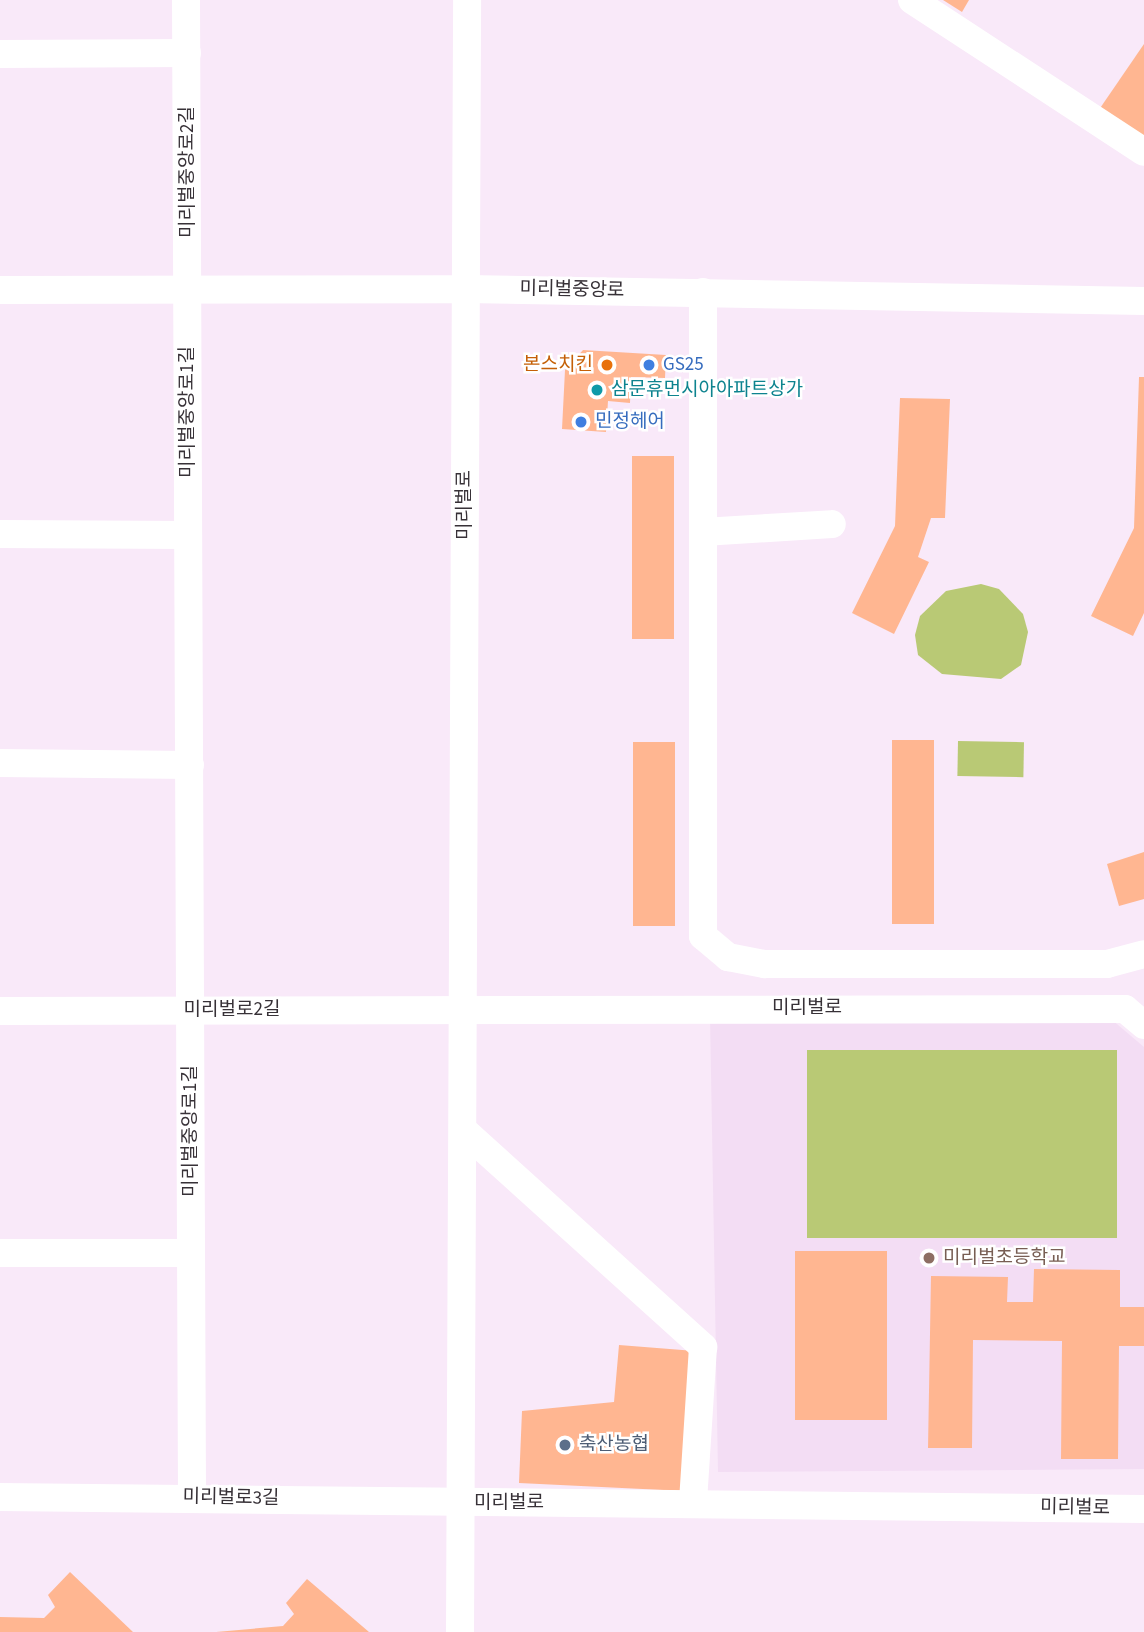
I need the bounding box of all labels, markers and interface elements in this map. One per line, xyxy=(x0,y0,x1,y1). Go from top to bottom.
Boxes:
street label: 미리벌중앙로2길 xyxy=(177,106,199,238)
street label: 미리벌중앙로 xyxy=(519,278,625,302)
street label: 미리벌중앙로1길 xyxy=(177,346,199,478)
place label: 본스치킨 xyxy=(523,354,593,376)
place label: GS25 xyxy=(663,354,704,376)
marker: 본스치킨 xyxy=(599,357,615,373)
marker: GS25 xyxy=(641,357,657,373)
place label: 삼문휴먼시아아파트상가 xyxy=(611,379,803,401)
marker: 삼문휴먼시아아파트상가 xyxy=(589,382,605,398)
place label: 민정헤어 xyxy=(595,411,665,433)
marker: 민정헤어 xyxy=(573,414,589,430)
street label: 미리벌로 xyxy=(454,470,476,540)
street label: 미리벌로 xyxy=(772,997,842,1019)
street label: 미리벌로2길 xyxy=(184,999,280,1021)
street label: 미리벌중앙로1길 xyxy=(180,1065,202,1197)
place label: 미리벌초등학교 xyxy=(943,1247,1065,1269)
marker: 미리벌초등학교 xyxy=(921,1250,937,1266)
place label: 축산농협 xyxy=(579,1434,649,1456)
marker: 축산농협 xyxy=(557,1437,573,1453)
street label: 미리벌로3길 xyxy=(182,1486,280,1510)
street label: 미리벌로 xyxy=(474,1492,544,1514)
street label: 미리벌로 xyxy=(1040,1496,1110,1520)

